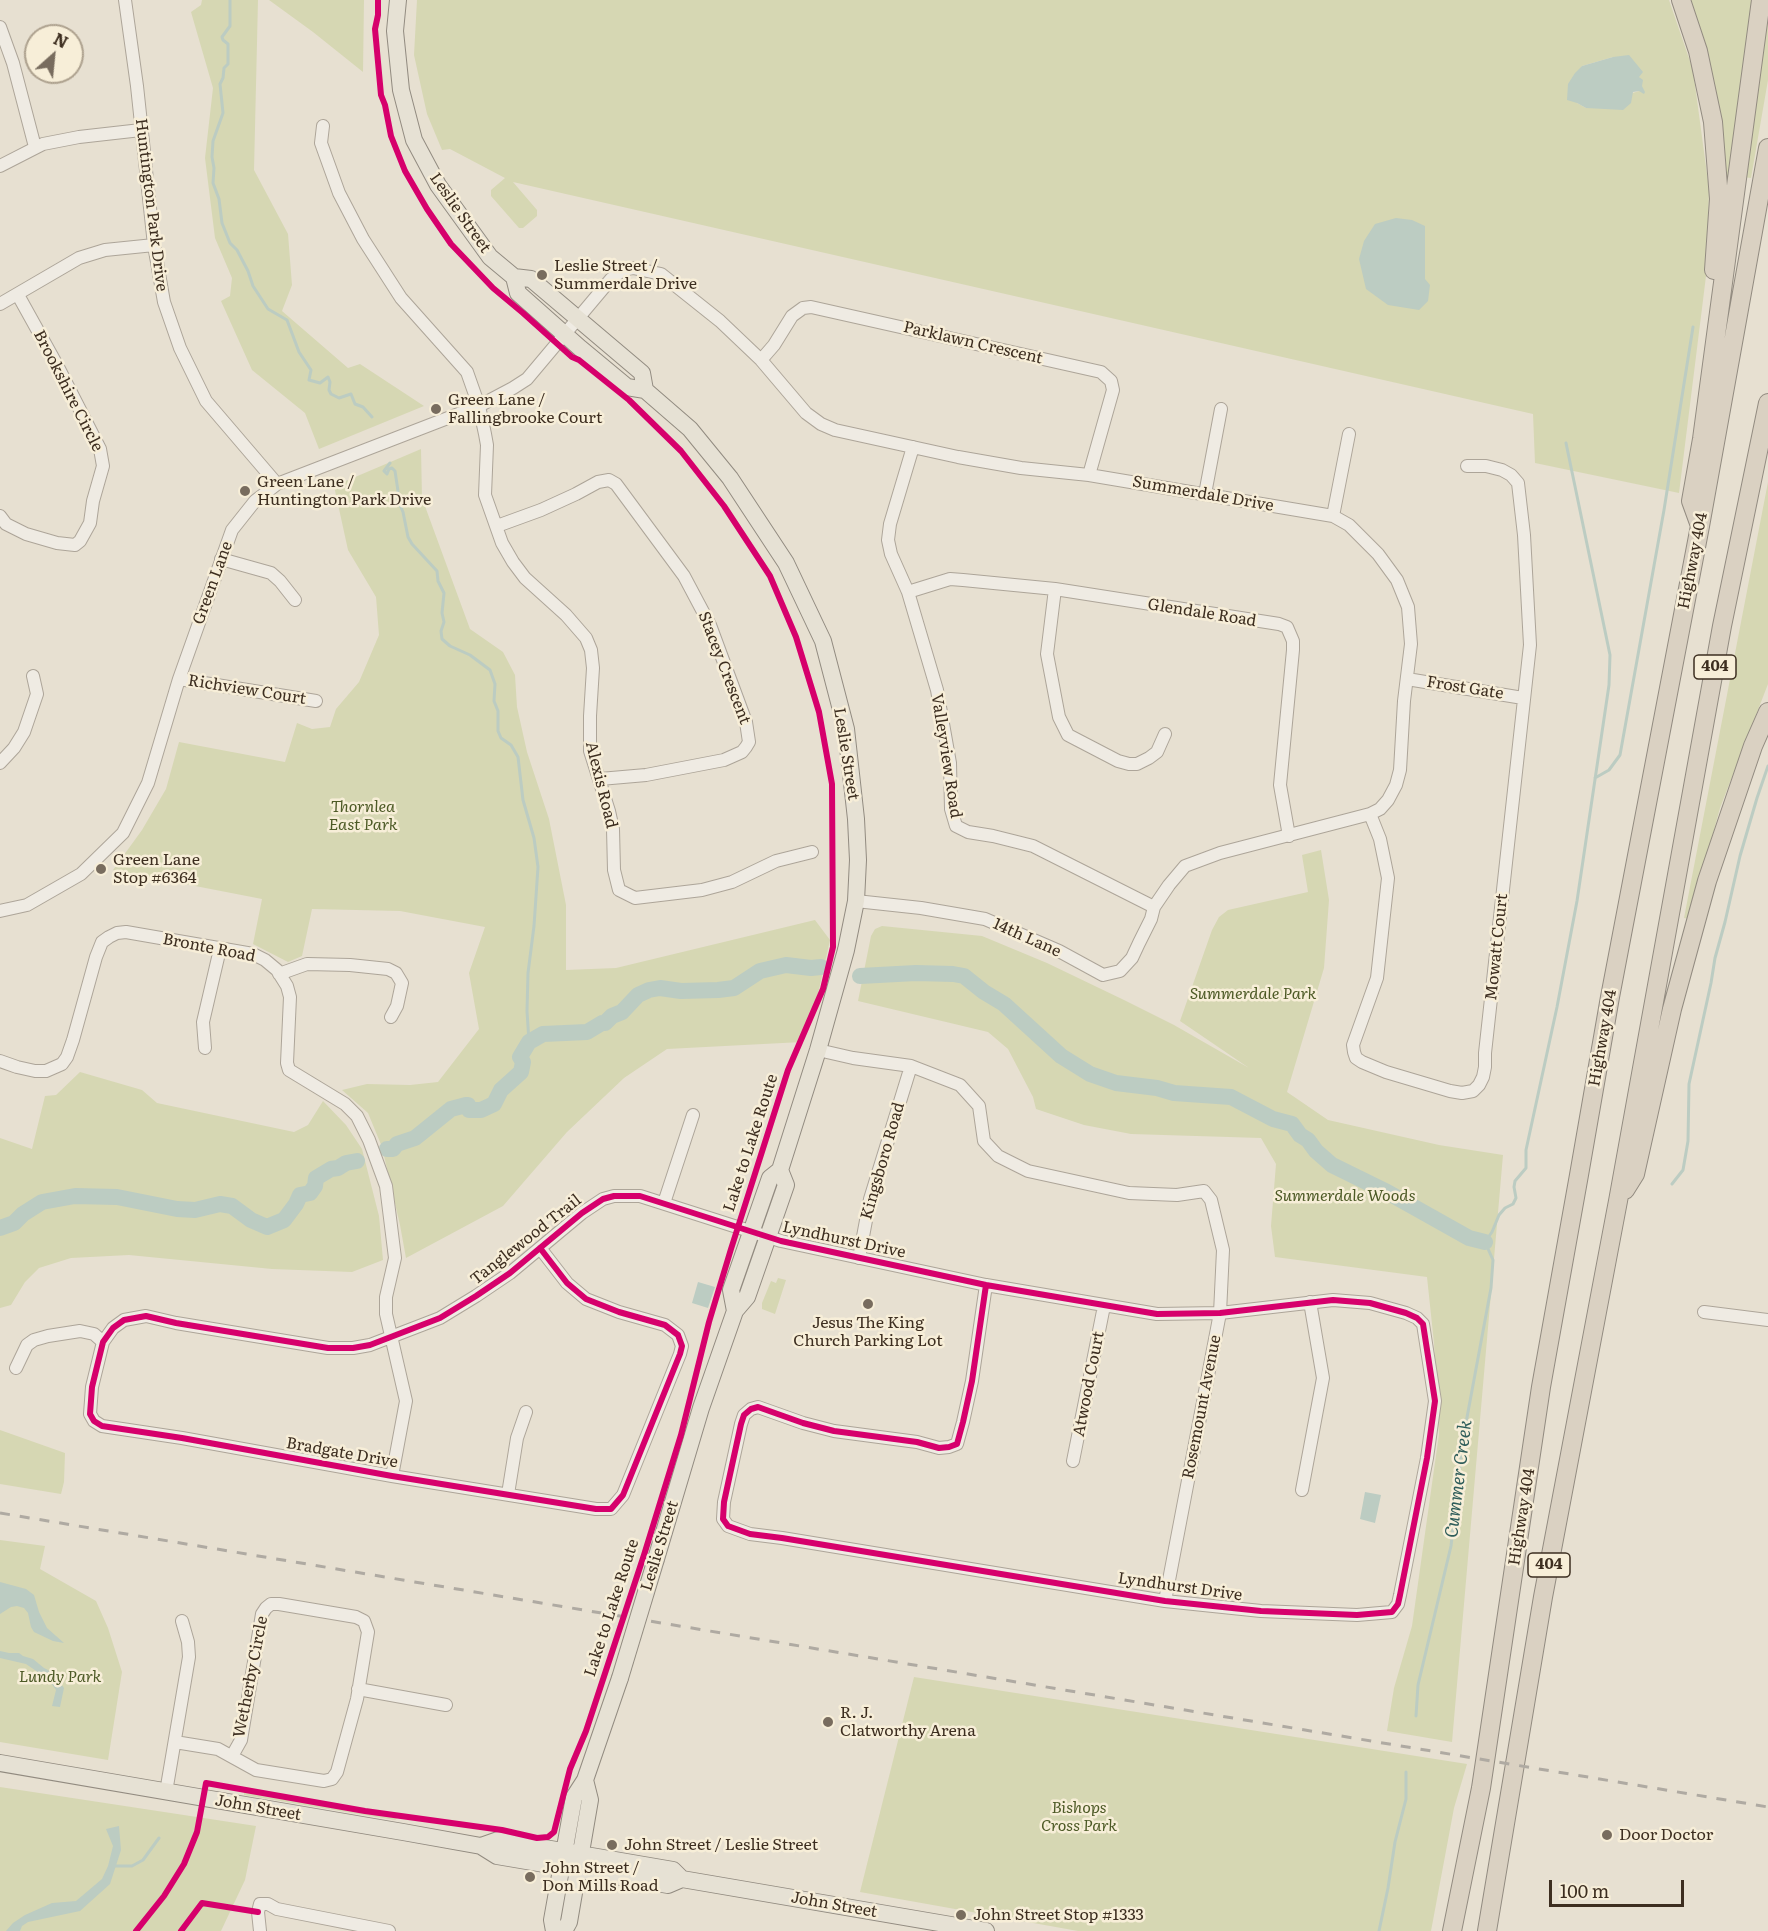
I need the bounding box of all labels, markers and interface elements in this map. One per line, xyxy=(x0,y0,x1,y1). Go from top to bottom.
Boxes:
north arrow xyxy=(24,24,84,84)
text: N xyxy=(50,26,73,53)
street label: Huntington Park Drive xyxy=(131,117,171,293)
street label: Leslie Street xyxy=(425,169,495,257)
place label: Leslie Street / Summerdale Drive xyxy=(554,256,697,294)
marker: Leslie Street / Summerdale Drive xyxy=(535,268,549,282)
street label: Parklawn Crescent xyxy=(901,318,1045,368)
street label: Brookshire Circle xyxy=(29,327,107,455)
place label: Green Lane / Fallingbrooke Court xyxy=(448,390,602,428)
marker: Green Lane / Fallingbrooke Court xyxy=(429,402,443,416)
place label: Green Lane / Huntington Park Drive xyxy=(257,472,431,510)
street label: Summerdale Drive xyxy=(1131,472,1275,516)
marker: Green Lane / Huntington Park Drive xyxy=(238,484,252,498)
street label: Highway 404 xyxy=(1674,511,1712,611)
street label: Green Lane xyxy=(189,539,237,627)
street label: Glendale Road xyxy=(1146,595,1258,631)
street label: Stacey Crescent xyxy=(694,609,754,727)
road number: 404 xyxy=(1694,655,1736,679)
street label: Richview Court xyxy=(187,671,307,709)
street label: Frost Gate xyxy=(1425,672,1505,704)
street label: Valleyview Road xyxy=(927,692,965,820)
street label: Leslie Street xyxy=(829,706,863,802)
street label: Alexis Road xyxy=(581,740,621,830)
park label: Thornlea East Park xyxy=(329,797,397,835)
place label: Green Lane Stop #6364 xyxy=(113,850,200,888)
marker: Green Lane Stop #6364 xyxy=(94,862,108,876)
street label: Mowatt Court xyxy=(1482,893,1512,1001)
street label: 14th Lane xyxy=(990,915,1064,961)
street label: Bronte Road xyxy=(161,930,257,966)
park label: Summerdale Park xyxy=(1190,984,1316,1004)
street label: Highway 404 xyxy=(1585,988,1621,1088)
street label: Lake to Lake Route xyxy=(720,1072,782,1214)
street label: Kingsboro Road xyxy=(857,1100,909,1222)
park label: Summerdale Woods xyxy=(1274,1186,1416,1206)
street label: Tanglewood Trail xyxy=(467,1191,585,1289)
street label: Lyndhurst Drive xyxy=(781,1218,907,1262)
marker: Jesus The King Church Parking Lot xyxy=(861,1297,875,1311)
place label: Jesus The King Church Parking Lot xyxy=(793,1313,943,1351)
street label: Atwood Court xyxy=(1069,1330,1109,1438)
street label: Rosemount Avenue xyxy=(1179,1333,1225,1481)
water label: Cummer Creek xyxy=(1441,1419,1477,1539)
street label: Bradgate Drive xyxy=(285,1434,399,1472)
street label: Highway 404 xyxy=(1505,1467,1539,1567)
street label: Leslie Street xyxy=(637,1499,683,1593)
street label: Lake to Lake Route xyxy=(581,1537,643,1679)
road number: 404 xyxy=(1528,1553,1570,1577)
street label: Lyndhurst Drive xyxy=(1117,1569,1243,1605)
street label: Wetherby Circle xyxy=(230,1614,272,1740)
park label: Lundy Park xyxy=(19,1667,101,1687)
place label: R. J. Clatworthy Arena xyxy=(840,1703,976,1741)
marker: R. J. Clatworthy Arena xyxy=(821,1715,835,1729)
street label: John Street xyxy=(213,1791,303,1825)
park label: Bishops Cross Park xyxy=(1041,1798,1117,1836)
place label: Door Doctor xyxy=(1619,1825,1713,1845)
marker: Door Doctor xyxy=(1600,1828,1614,1842)
place label: John Street / Leslie Street xyxy=(624,1835,818,1855)
marker: John Street / Leslie Street xyxy=(605,1838,619,1852)
place label: John Street / Don Mills Road xyxy=(542,1858,658,1896)
scale bar xyxy=(1552,1868,1687,1906)
marker: John Street / Don Mills Road xyxy=(523,1870,537,1884)
text: 100 m xyxy=(1560,1877,1609,1904)
street label: John Street xyxy=(789,1888,879,1922)
place label: John Street Stop #1333 xyxy=(973,1905,1144,1925)
marker: John Street Stop #1333 xyxy=(954,1908,968,1922)

